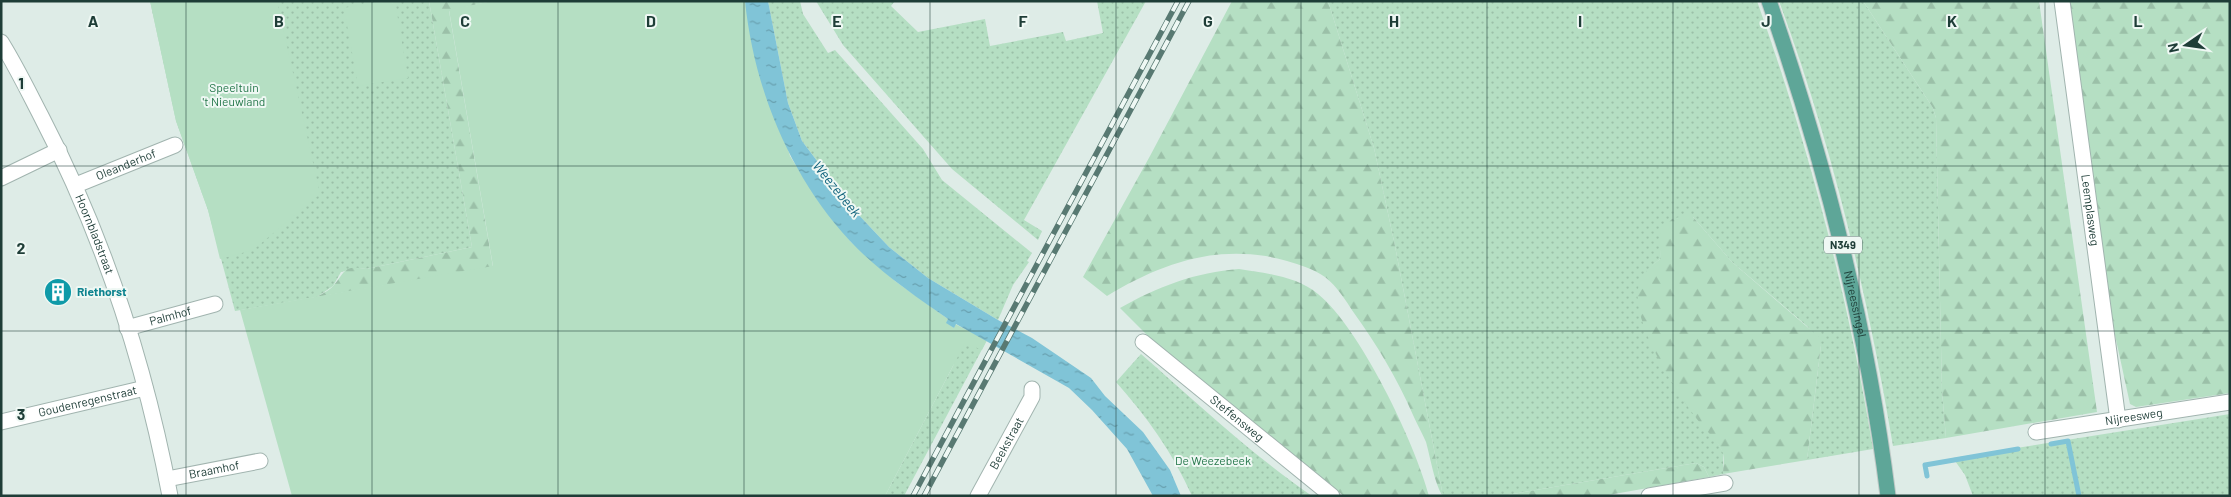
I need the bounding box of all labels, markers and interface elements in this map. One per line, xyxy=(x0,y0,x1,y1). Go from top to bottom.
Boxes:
text: A xyxy=(88,11,99,30)
text: B xyxy=(274,11,284,30)
text: C xyxy=(460,11,470,30)
text: D xyxy=(646,11,656,30)
text: E xyxy=(832,11,842,30)
text: F xyxy=(1019,11,1028,30)
text: G xyxy=(1203,11,1213,30)
text: H xyxy=(1389,11,1399,30)
text: I xyxy=(1578,11,1582,30)
text: J xyxy=(1761,11,1771,30)
text: K xyxy=(1947,11,1957,30)
text: L xyxy=(2133,11,2143,30)
north arrow xyxy=(2161,20,2211,70)
text: N xyxy=(2164,42,2182,54)
text: 1 xyxy=(18,73,24,92)
park label: Speeltuin 't Nieuwland xyxy=(203,80,265,108)
street label: Oleanderhof xyxy=(94,145,158,182)
water label: Weezebeek xyxy=(810,157,865,220)
street label: Leemplasweg xyxy=(2079,173,2103,247)
street label: Hoornbladstraat xyxy=(73,192,117,276)
road number: N349 xyxy=(1824,236,1862,254)
text: 2 xyxy=(17,238,26,257)
street label: Nijreessingel xyxy=(1842,269,1870,338)
building icon: Riethorst xyxy=(43,277,73,307)
place label: Riethorst xyxy=(77,284,127,298)
street label: Palmhof xyxy=(148,303,193,328)
street label: Goudenregenstraat xyxy=(37,382,138,419)
street label: Steffensweg xyxy=(1208,392,1267,444)
text: 3 xyxy=(17,404,25,423)
street label: Nijreesweg xyxy=(2104,405,2163,427)
street label: Beekstraat xyxy=(986,414,1026,471)
park label: De Weezebeek xyxy=(1175,453,1251,467)
street label: Braamhof xyxy=(187,457,240,481)

